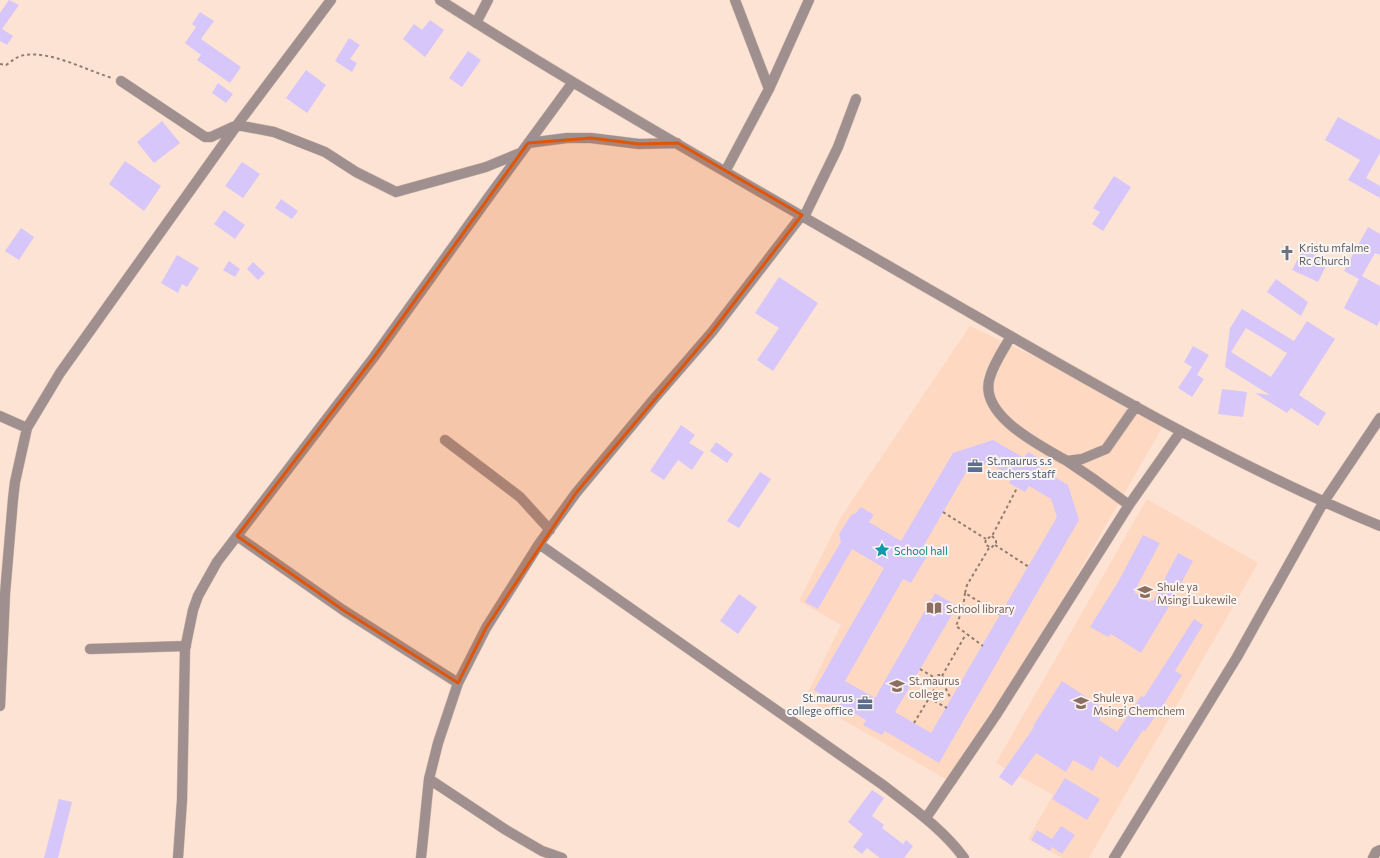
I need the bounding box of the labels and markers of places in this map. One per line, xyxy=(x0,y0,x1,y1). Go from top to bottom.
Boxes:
place label: Kristu mfalme Rc Church xyxy=(1299,241,1369,267)
church icon: Kristu mfalme Rc Church xyxy=(1278,244,1296,262)
place label: St.maurus s.s teachers staff xyxy=(987,454,1056,480)
office icon: St.maurus s.s teachers staff xyxy=(966,457,984,475)
place icon: School hall xyxy=(873,541,891,559)
place label: School hall xyxy=(894,544,948,557)
place label: Shule ya Msingi Lukewile xyxy=(1157,580,1237,606)
school or university icon: Shule ya Msingi Lukewile xyxy=(1136,583,1154,601)
library icon: School library xyxy=(925,599,943,617)
place label: School library xyxy=(946,602,1015,615)
place label: St.maurus college xyxy=(909,674,960,700)
school or university icon: St.maurus college xyxy=(888,677,906,695)
place label: St.maurus college office xyxy=(787,691,853,717)
place label: Shule ya Msingi Chemchem xyxy=(1093,691,1185,717)
office icon: St.maurus college office xyxy=(856,694,874,712)
school or university icon: Shule ya Msingi Chemchem xyxy=(1072,694,1090,712)

